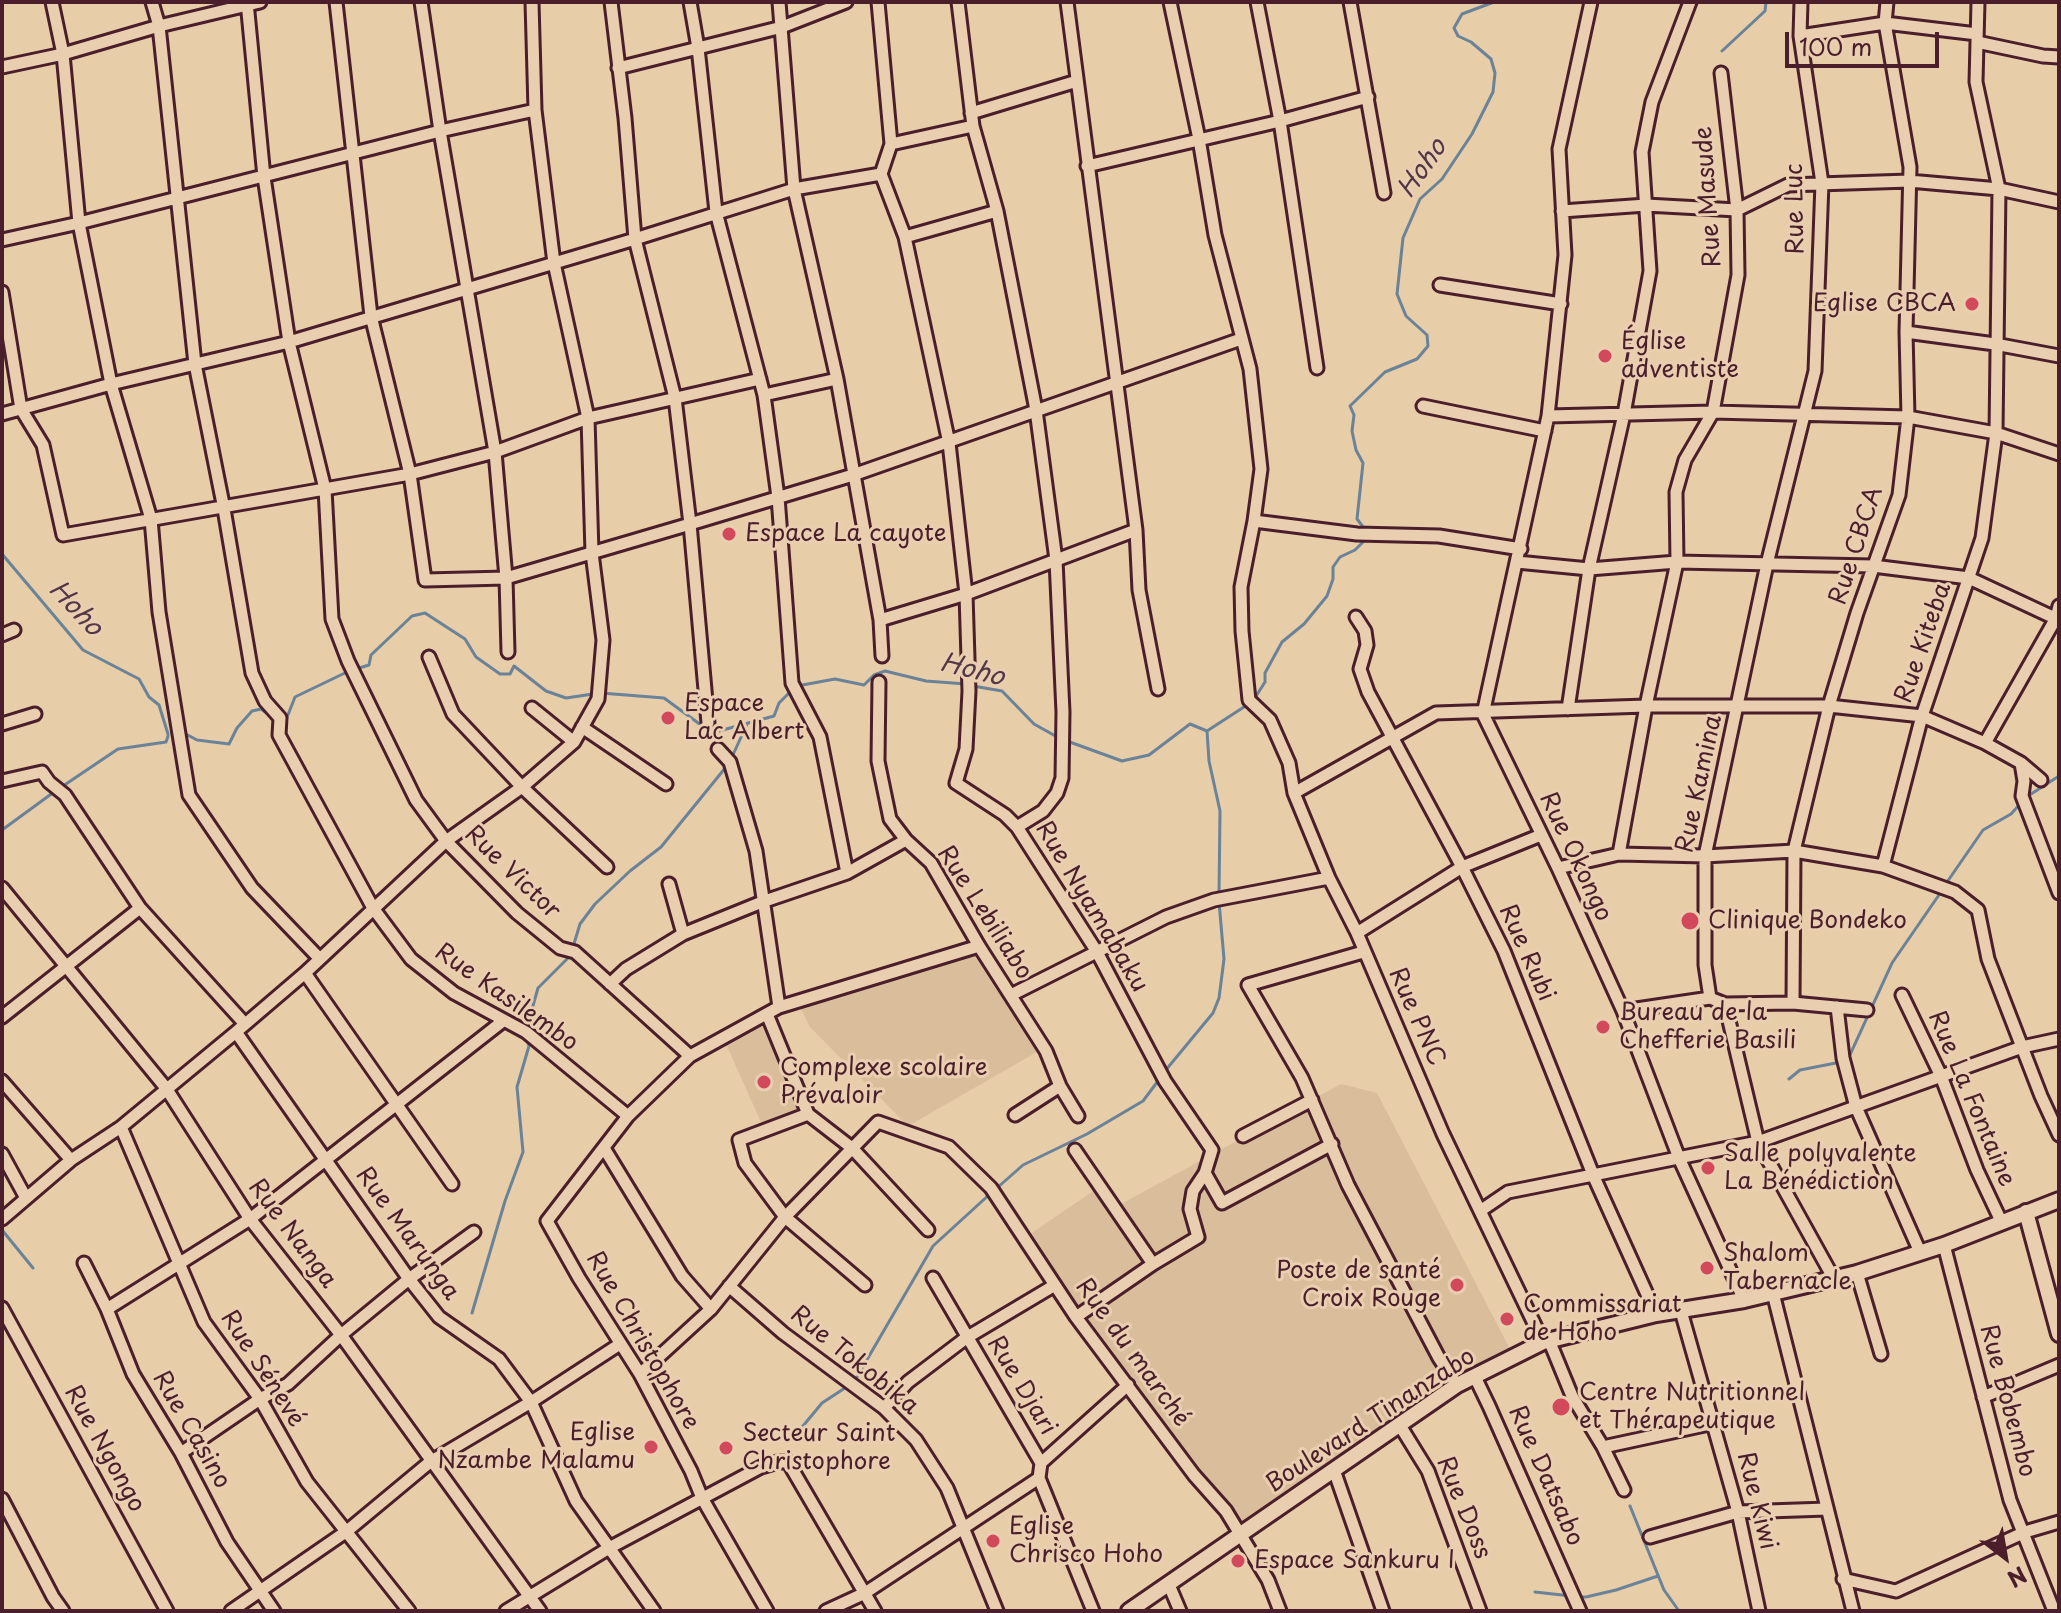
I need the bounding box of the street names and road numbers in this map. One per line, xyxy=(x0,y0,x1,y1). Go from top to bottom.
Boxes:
street label: Rue Masude xyxy=(1690,125,1728,269)
street label: Rue Luc xyxy=(1781,163,1811,255)
street label: Rue CBCA xyxy=(1824,483,1890,609)
street label: Rue Kiteba xyxy=(1890,579,1958,707)
street label: Rue Kamina xyxy=(1671,712,1729,856)
street label: Rue Okongo xyxy=(1533,788,1617,926)
street label: Rue Nyamabaku xyxy=(1029,816,1153,998)
street label: Rue Victor xyxy=(458,820,566,926)
street label: Rue Lebiliabo xyxy=(930,841,1038,985)
street label: Rue Rubi xyxy=(1492,900,1560,1006)
street label: Rue Kasilembo xyxy=(429,938,583,1058)
street label: Rue PNC xyxy=(1382,963,1450,1071)
street label: Rue La Fontaine xyxy=(1921,1007,2021,1191)
street label: Rue Marunga xyxy=(349,1162,465,1306)
street label: Rue Nanga xyxy=(242,1174,342,1294)
street label: Rue Christophore xyxy=(579,1247,705,1435)
street label: Rue du marché xyxy=(1069,1273,1195,1433)
street label: Rue Tokobika xyxy=(784,1301,924,1421)
street label: Rue Sénevé xyxy=(214,1305,310,1433)
street label: Rue Bobembo xyxy=(1973,1322,2041,1480)
street label: Rue Djari xyxy=(980,1331,1062,1441)
street label: Boulevard Tinanzabo xyxy=(1261,1343,1481,1499)
street label: Rue Casino xyxy=(146,1366,236,1494)
street label: Rue Ngongo xyxy=(57,1381,151,1517)
street label: Rue Datsabo xyxy=(1501,1401,1589,1551)
street label: Rue Kiwi xyxy=(1730,1449,1782,1553)
street label: Rue Doss xyxy=(1429,1453,1497,1563)

